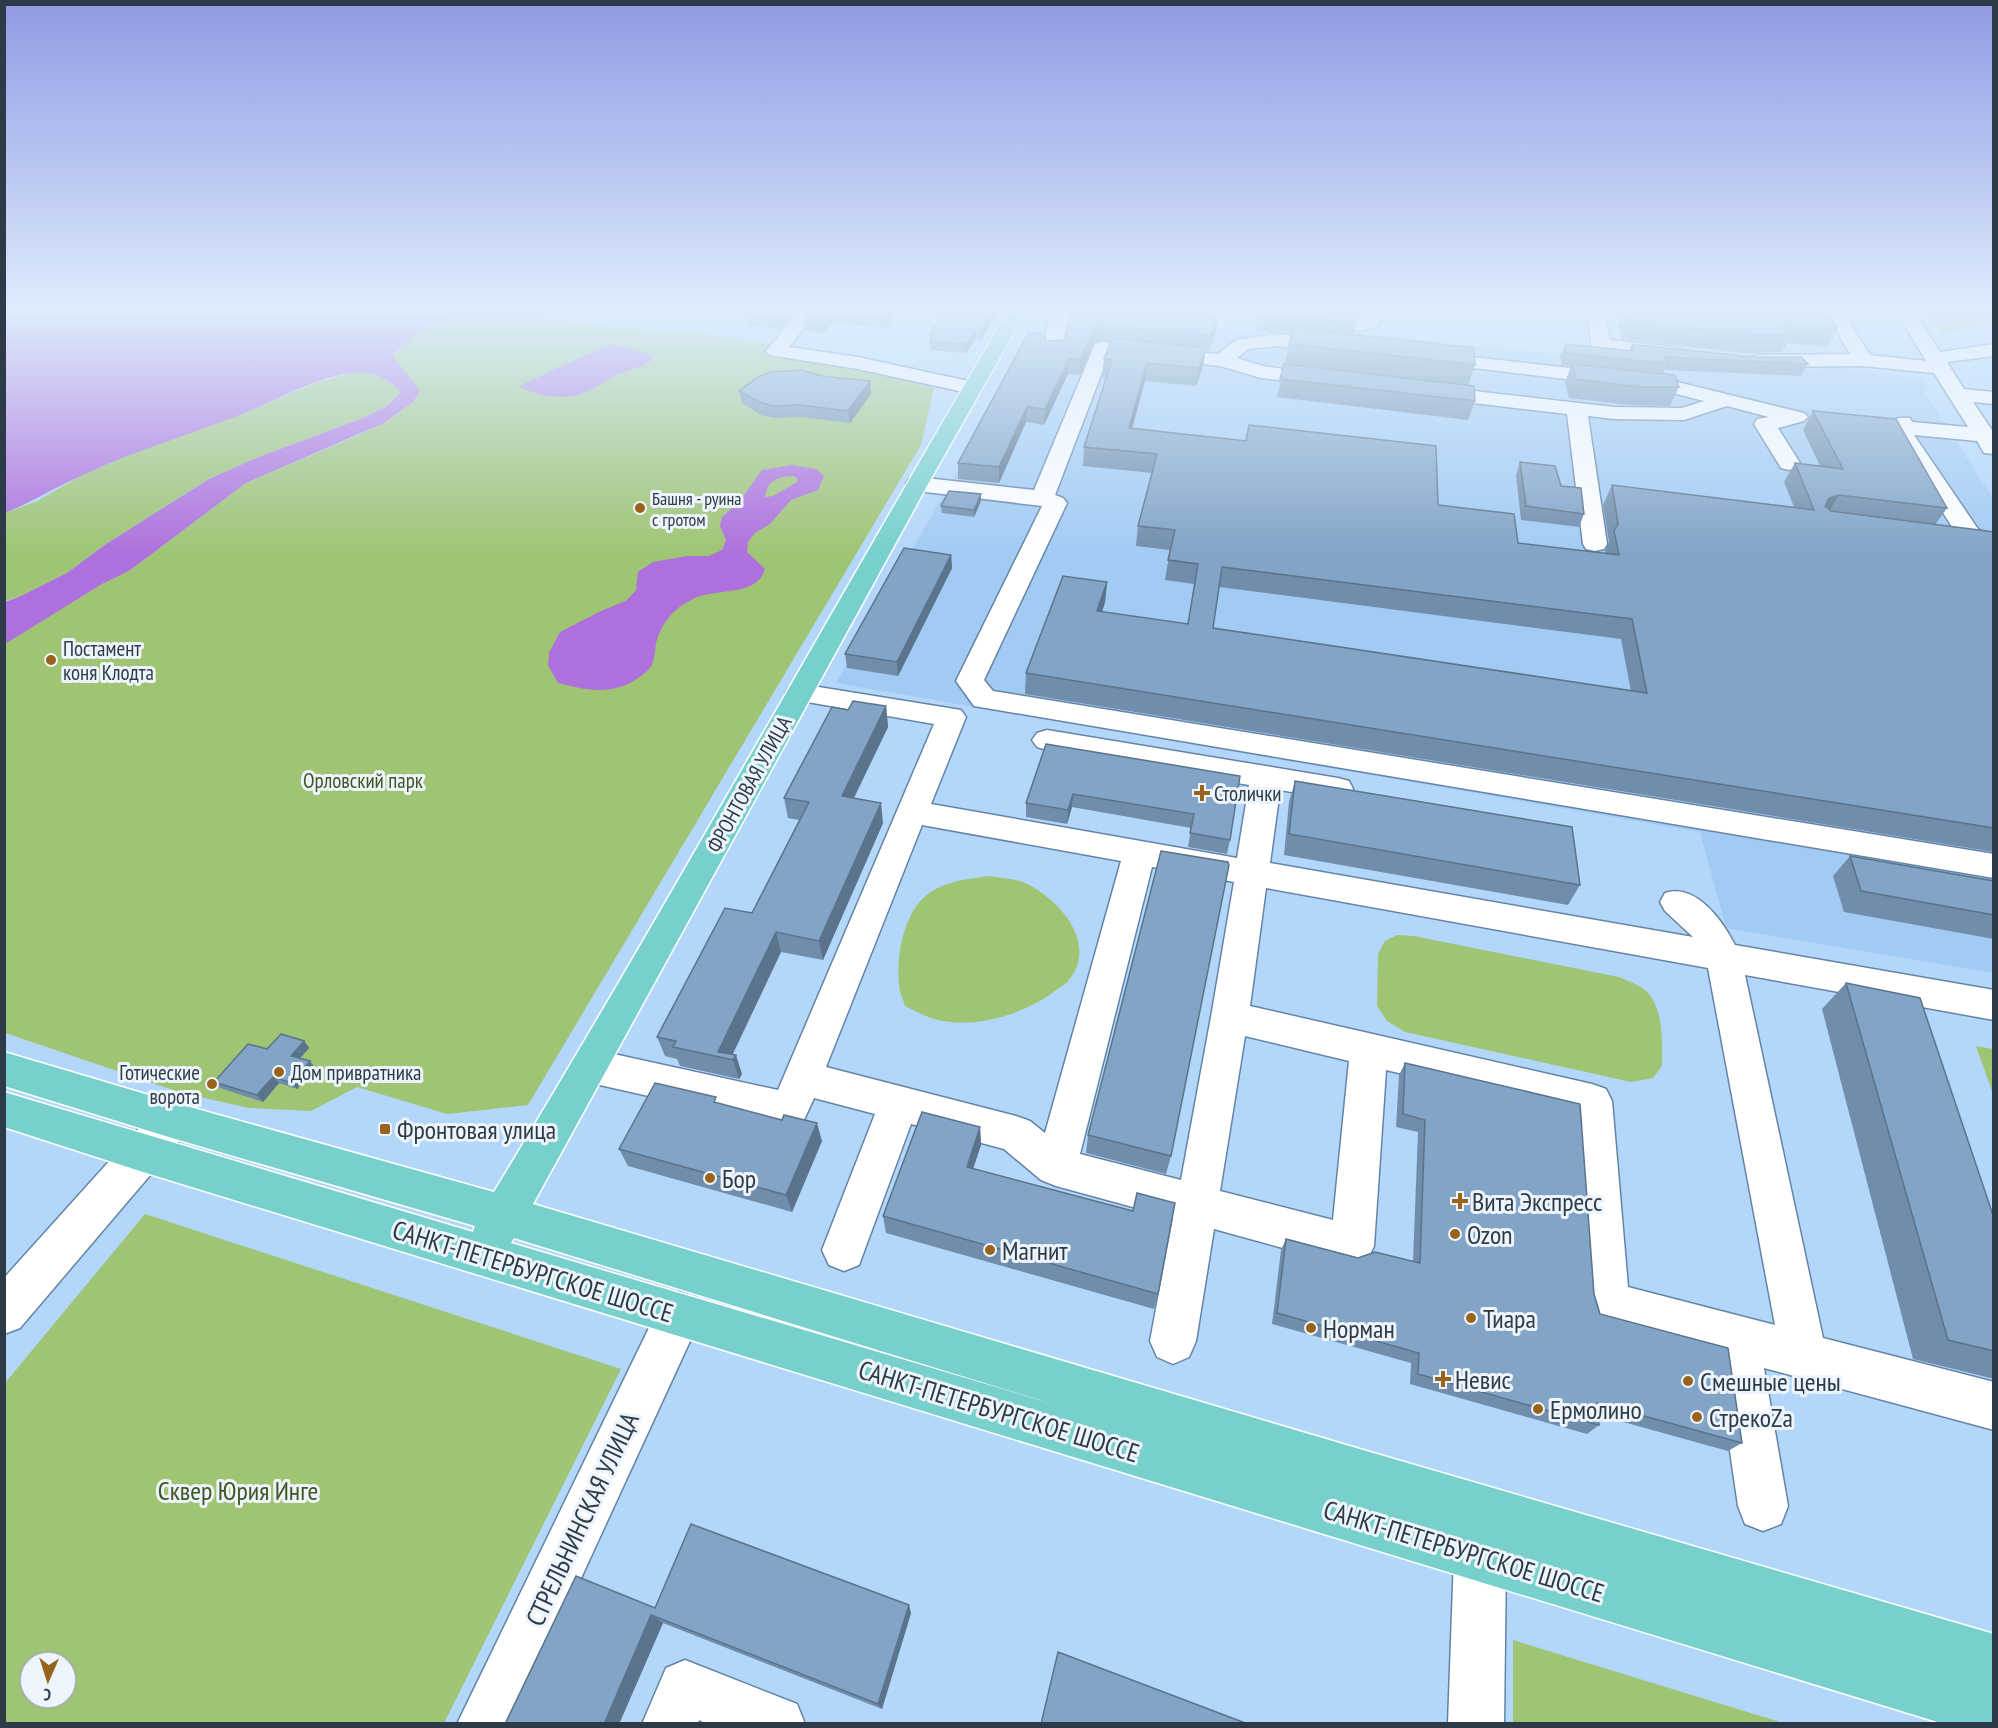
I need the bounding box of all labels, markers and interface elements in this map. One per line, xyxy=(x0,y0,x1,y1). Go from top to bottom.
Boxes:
place label: Башня - руина с гротом xyxy=(652,487,742,531)
marker: Башня - руина с гротом xyxy=(633,501,647,515)
place label: Постамент коня Клодта xyxy=(63,635,154,686)
marker: Постамент коня Клодта xyxy=(44,653,58,667)
street label: ФРОНТОВАЯ УЛИЦА xyxy=(700,711,798,857)
park label: Орловский парк xyxy=(303,767,423,794)
place label: Столички xyxy=(1214,780,1282,807)
marker: Столички xyxy=(1195,786,1209,800)
place label: Готические ворота xyxy=(119,1059,200,1110)
place label: Дом привратника xyxy=(291,1059,421,1086)
marker: Дом привратника xyxy=(272,1065,286,1079)
marker: Готические ворота xyxy=(205,1077,219,1091)
place label: Фронтовая улица xyxy=(397,1113,556,1146)
marker: Фронтовая улица xyxy=(378,1122,392,1136)
place label: Бор xyxy=(722,1162,756,1195)
marker: Бор xyxy=(703,1171,717,1185)
place label: Вита Экспресс xyxy=(1472,1185,1602,1218)
marker: Вита Экспресс xyxy=(1453,1194,1467,1208)
street label: САНКТ-ПЕТЕРБУРГСКОЕ ШОССЕ xyxy=(389,1213,677,1329)
place label: Ozon xyxy=(1467,1218,1513,1251)
marker: Ozon xyxy=(1448,1227,1462,1241)
place label: Магнит xyxy=(1002,1234,1068,1267)
marker: Магнит xyxy=(983,1243,997,1257)
place label: Тиара xyxy=(1483,1302,1536,1335)
marker: Тиара xyxy=(1464,1311,1478,1325)
place label: Норман xyxy=(1323,1312,1395,1345)
marker: Норман xyxy=(1304,1321,1318,1335)
street label: САНКТ-ПЕТЕРБУРГСКОЕ ШОССЕ xyxy=(855,1353,1143,1469)
place label: Невис xyxy=(1455,1363,1511,1396)
place label: Смешные цены xyxy=(1700,1365,1841,1398)
marker: Невис xyxy=(1436,1372,1450,1386)
marker: Смешные цены xyxy=(1681,1374,1695,1388)
place label: Ермолино xyxy=(1550,1393,1642,1426)
place label: СтрекоZа xyxy=(1709,1401,1793,1434)
marker: Ермолино xyxy=(1531,1402,1545,1416)
street label: СТРЕЛЬНИНСКАЯ УЛИЦА xyxy=(518,1406,646,1631)
marker: СтрекоZа xyxy=(1690,1410,1704,1424)
park label: Сквер Юрия Инге xyxy=(158,1474,318,1507)
street label: САНКТ-ПЕТЕРБУРГСКОЕ ШОССЕ xyxy=(1320,1493,1608,1609)
north arrow xyxy=(18,1650,78,1710)
text: С xyxy=(42,1685,51,1705)

